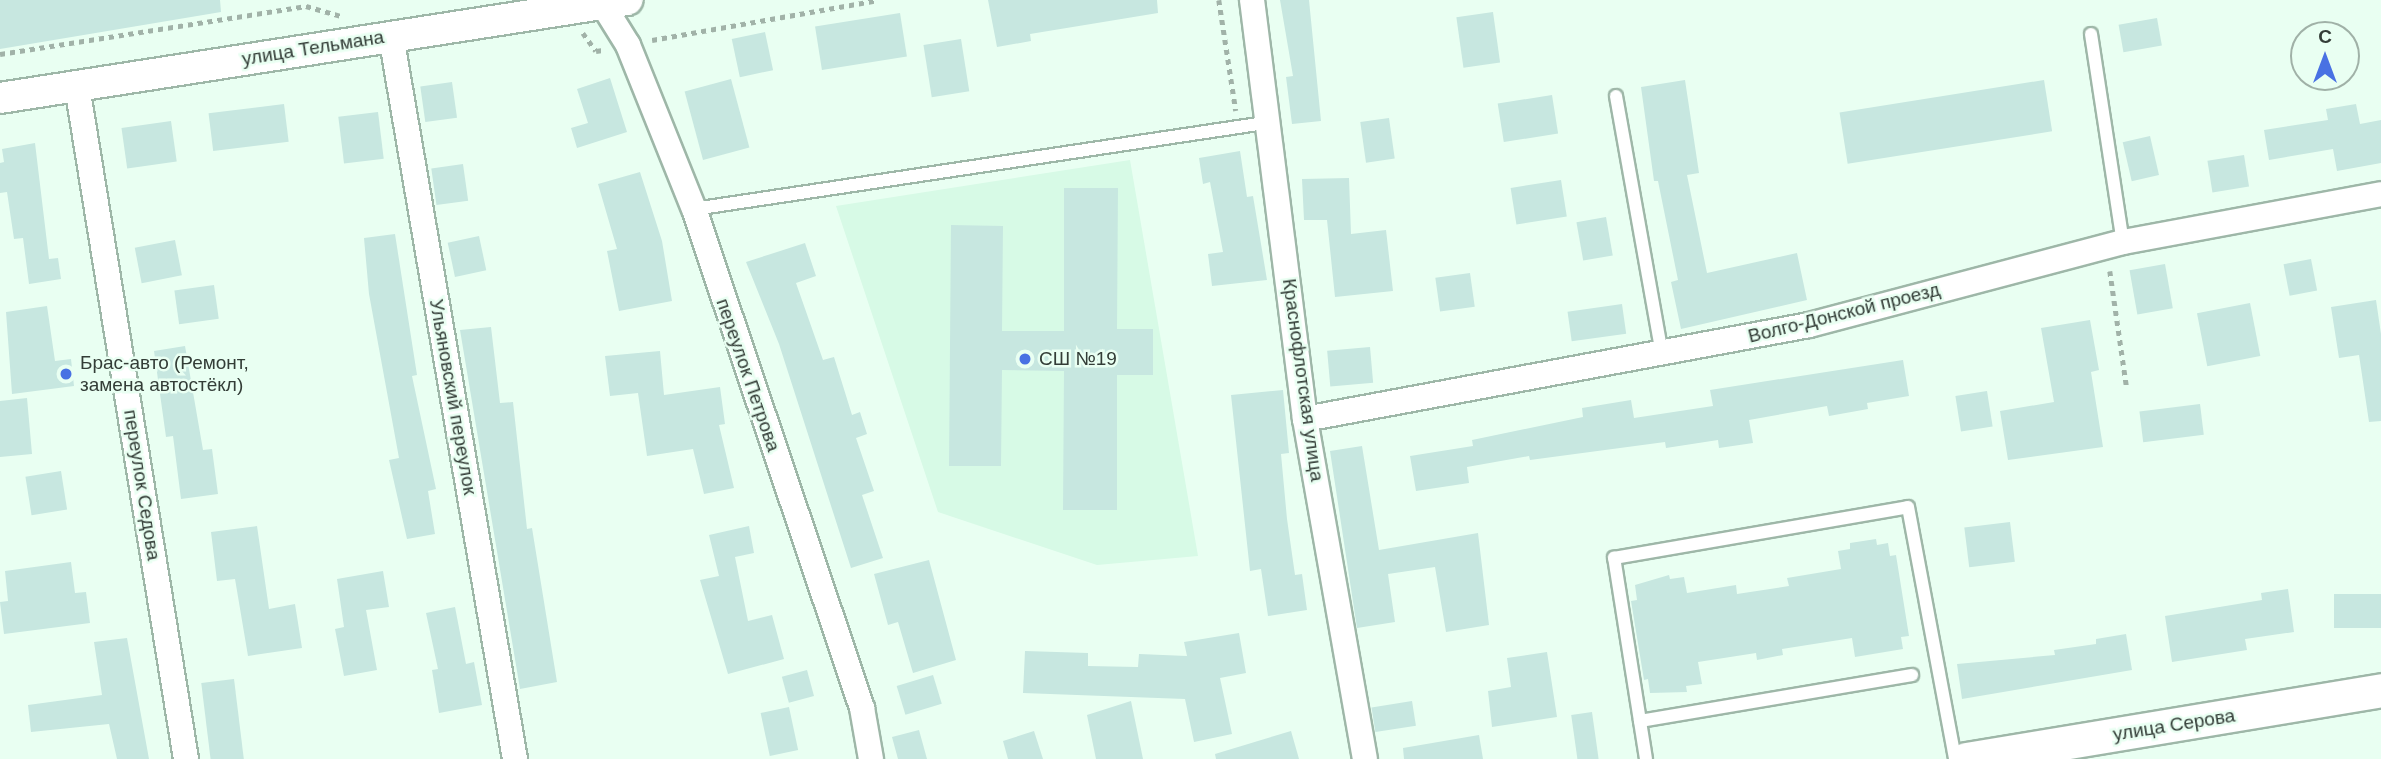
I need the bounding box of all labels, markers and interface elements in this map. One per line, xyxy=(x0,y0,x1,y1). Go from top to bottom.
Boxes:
north arrow xyxy=(2290,21,2360,91)
street label: улица Тельмана xyxy=(240,26,386,70)
text: С xyxy=(2318,26,2332,47)
street label: Краснофлотская улица xyxy=(1277,277,1329,483)
street label: Волго-Донской проезд xyxy=(1746,278,1942,348)
street label: переулок Петрова xyxy=(711,296,785,454)
street label: Ульяновский переулок xyxy=(425,297,481,497)
place label: СШ №19 xyxy=(1039,348,1117,370)
marker: СШ №19 xyxy=(1017,351,1033,367)
place label: Брас-авто (Ремонт, замена автостёкл) xyxy=(80,352,249,396)
marker: Брас-авто (Ремонт, замена автостёкл) xyxy=(58,366,74,382)
street label: переулок Седова xyxy=(119,408,165,562)
street label: улица Серова xyxy=(2111,704,2237,746)

